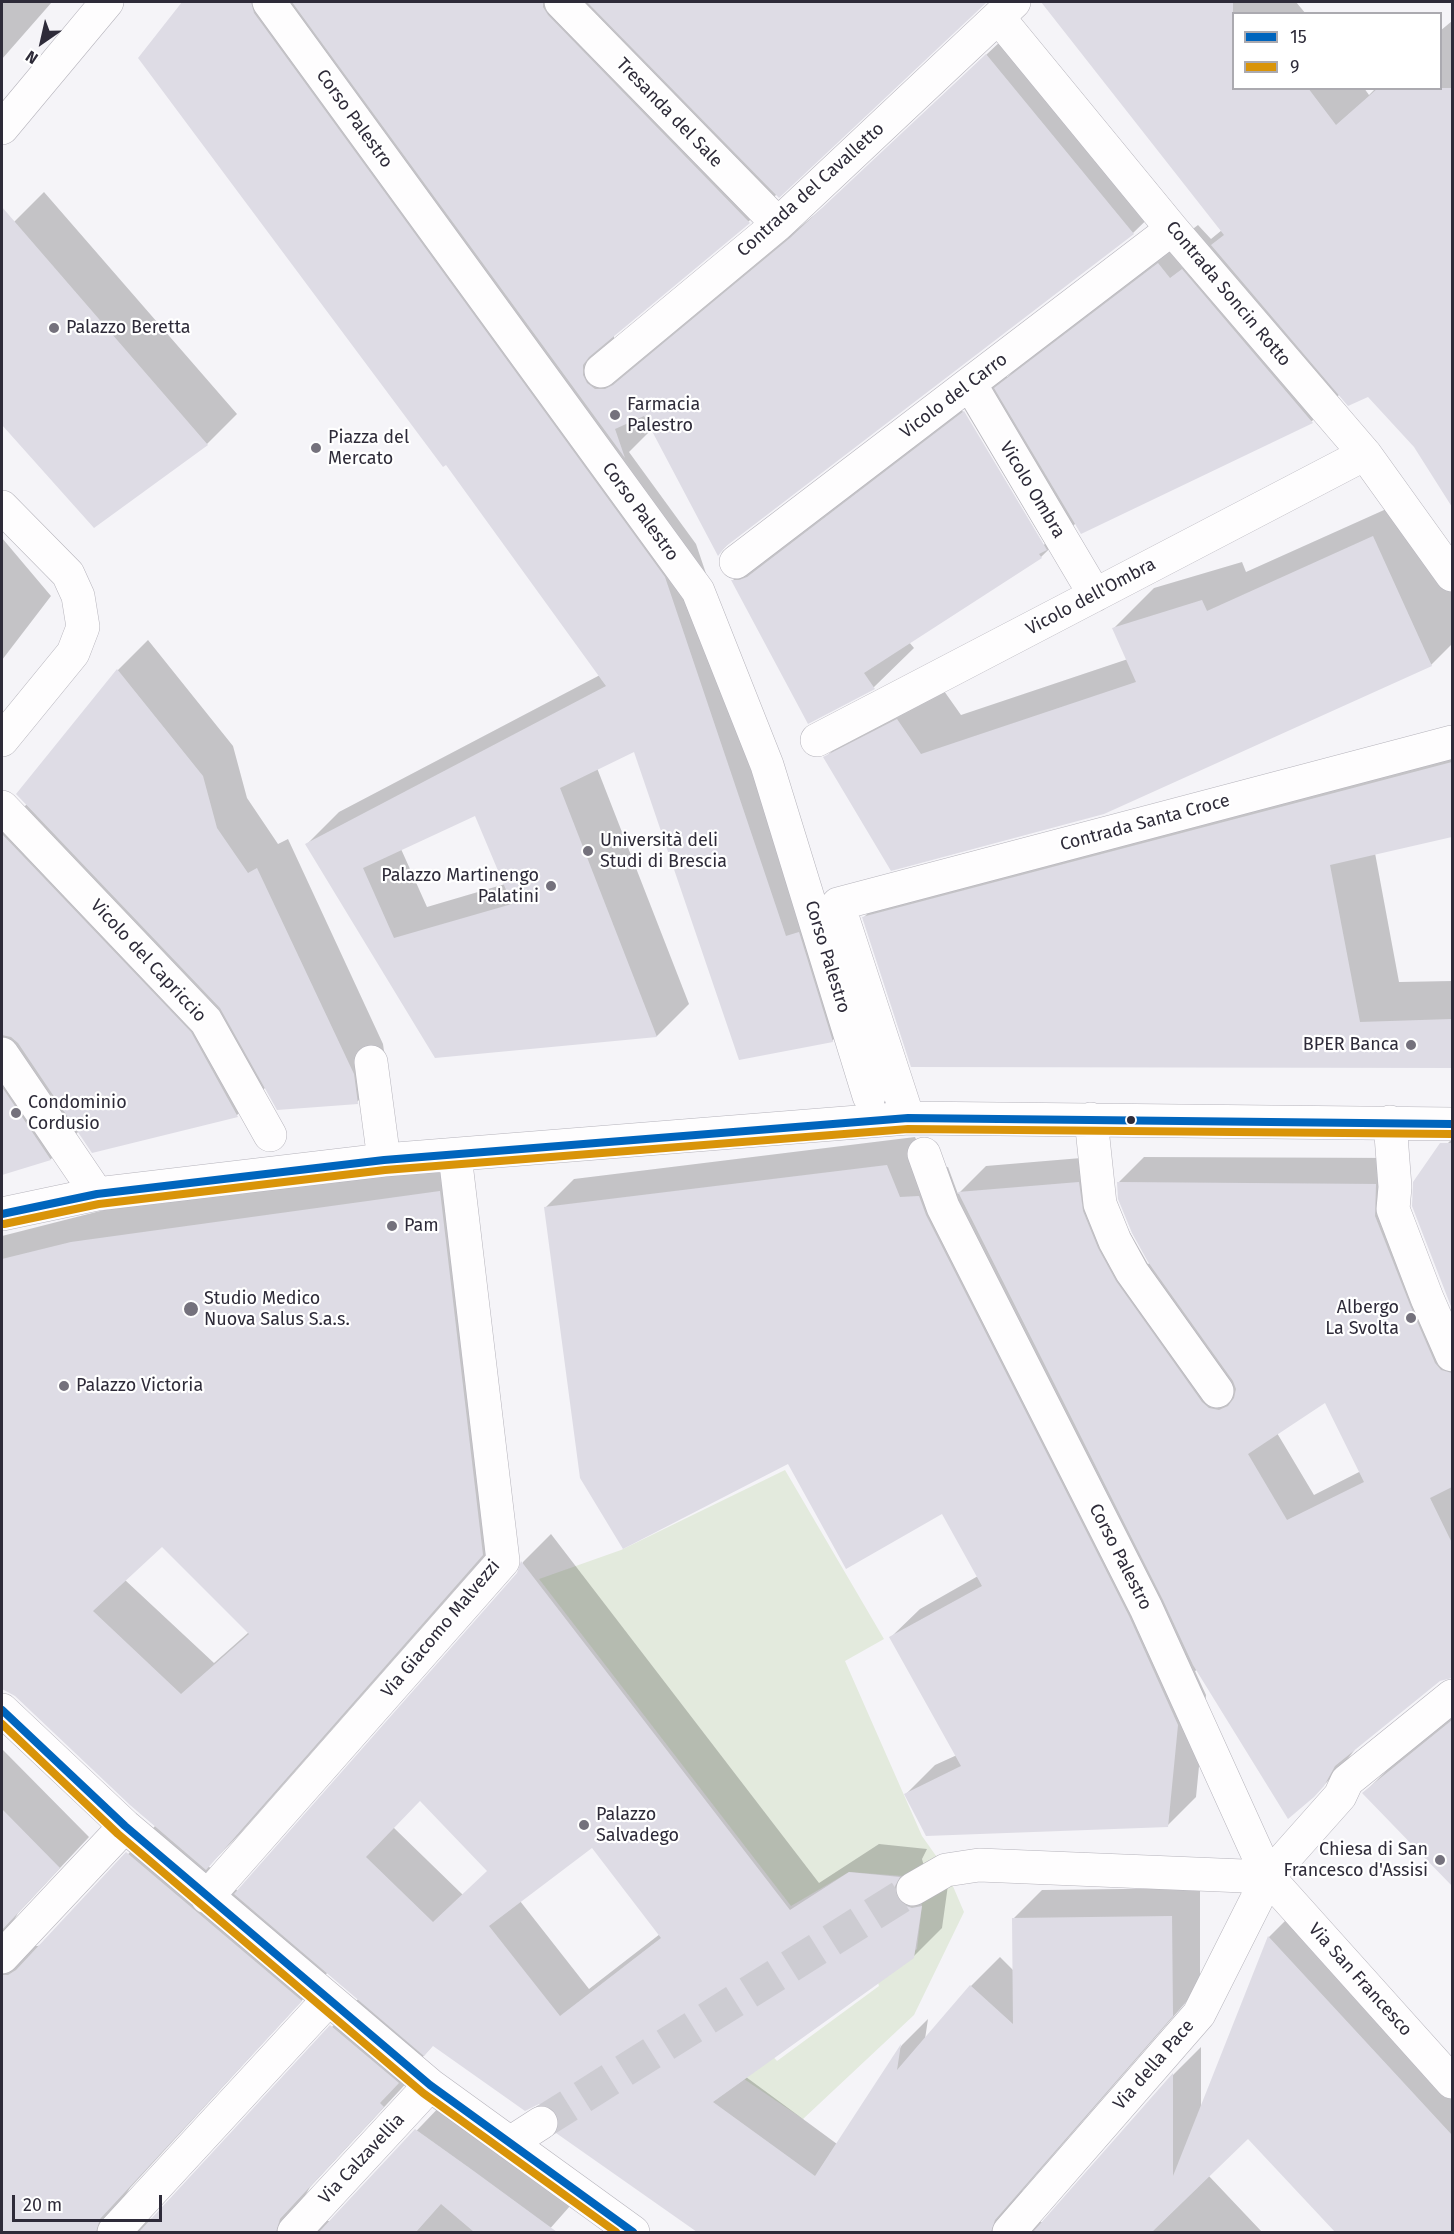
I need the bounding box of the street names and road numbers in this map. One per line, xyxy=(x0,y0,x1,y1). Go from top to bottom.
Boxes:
street label: Tresanda del Sale xyxy=(611,54,727,172)
street label: Corso Palestro xyxy=(311,66,397,172)
street label: Contrada del Cavalletto xyxy=(733,118,889,262)
street label: Contrada Soncin Rotto xyxy=(1161,217,1295,371)
street label: Vicolo del Carro xyxy=(896,349,1012,443)
street label: Vicolo Ombra xyxy=(995,438,1069,542)
street label: Corso Palestro xyxy=(597,459,683,565)
street label: Vicolo dell'Ombra xyxy=(1022,554,1160,640)
street label: Contrada Santa Croce xyxy=(1058,790,1232,856)
street label: Vicolo del Capriccio xyxy=(86,895,210,1027)
street label: Corso Palestro xyxy=(800,898,854,1016)
street label: Corso Palestro xyxy=(1084,1500,1156,1614)
street label: Via Giacomo Malvezzi xyxy=(377,1556,505,1702)
street label: Via San Francesco xyxy=(1304,1919,1416,2041)
street label: Via della Pace xyxy=(1109,2015,1199,2115)
street label: Via Calzavellia xyxy=(315,2109,409,2209)

